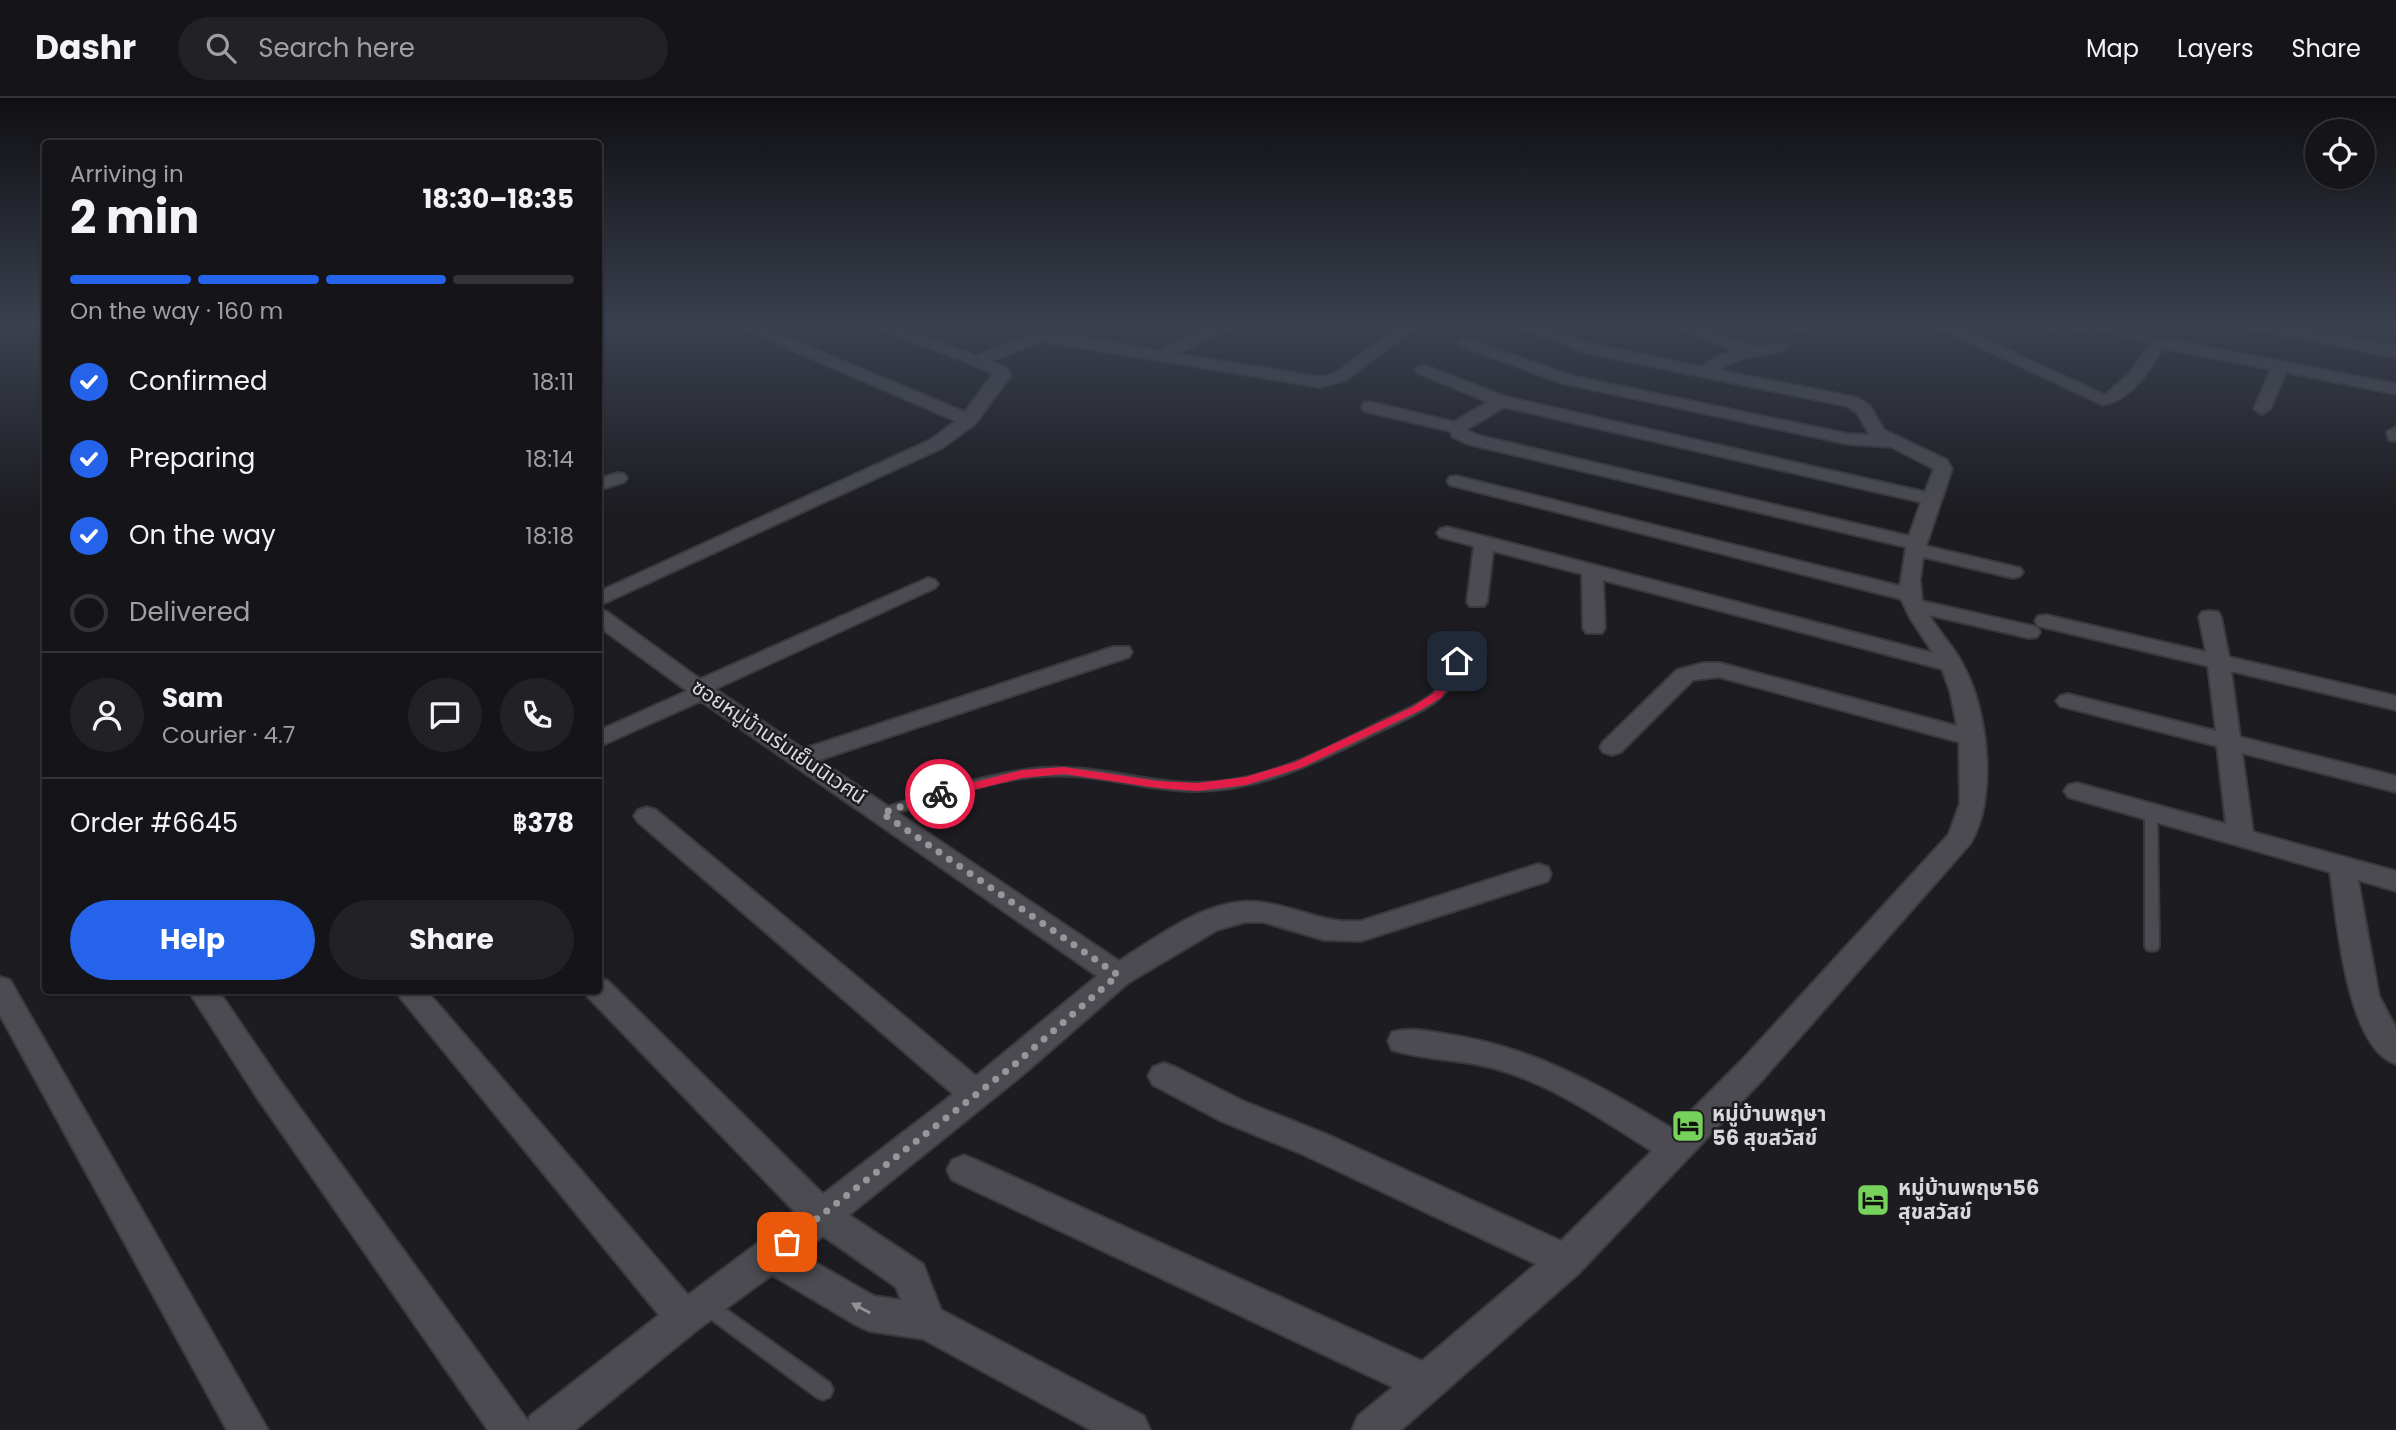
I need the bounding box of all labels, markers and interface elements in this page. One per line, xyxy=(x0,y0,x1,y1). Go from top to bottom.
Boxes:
search box xyxy=(178,17,668,80)
text: Dashr xyxy=(35,24,136,71)
icon: search xyxy=(202,29,240,67)
text: Search here xyxy=(258,30,415,66)
text: Map xyxy=(2086,32,2139,65)
text: Layers xyxy=(2177,32,2253,65)
text: Share xyxy=(2291,32,2361,65)
map controls xyxy=(2305,119,2375,189)
button: locate xyxy=(2305,119,2375,189)
text: Arriving in xyxy=(70,158,184,190)
text: 18:30–18:35 xyxy=(423,181,574,217)
text: 2 min xyxy=(70,185,199,249)
text: On the way · 160 m xyxy=(70,295,283,327)
icon: check xyxy=(70,363,108,401)
text: Confirmed xyxy=(129,363,267,399)
text: 18:11 xyxy=(533,366,574,398)
icon: check xyxy=(70,440,108,478)
text: Preparing xyxy=(129,440,255,476)
text: 18:14 xyxy=(525,443,574,475)
icon: check xyxy=(70,517,108,555)
text: On the way xyxy=(129,517,276,553)
text: 18:18 xyxy=(525,520,574,552)
text: Delivered xyxy=(129,594,250,630)
pin xyxy=(1427,631,1487,691)
icon: home xyxy=(1438,642,1476,680)
street label: ซอยหมู่บ้านร่มเย็นนิเวศน์ xyxy=(686,672,872,811)
button: person xyxy=(70,678,144,752)
button: chat xyxy=(408,678,482,752)
button: phone xyxy=(500,678,574,752)
text: Sam xyxy=(162,680,223,716)
text: Courier · 4.7 xyxy=(162,719,295,751)
courier xyxy=(905,759,975,829)
icon: bike xyxy=(921,775,959,813)
text: Order #6645 xyxy=(70,805,238,841)
text: ฿378 xyxy=(512,805,574,841)
button: Help xyxy=(70,900,315,980)
button: Share xyxy=(329,900,574,980)
place label: หมู่บ้านพฤษา 56 สุขสวัสข์ xyxy=(1712,1099,1826,1152)
hotel icon: หมู่บ้านพฤษา 56 สุขสวัสข์ xyxy=(1669,1107,1707,1145)
place label: หมู่บ้านพฤษา56 สุขสวัสข์ xyxy=(1898,1173,2039,1226)
hotel icon: หมู่บ้านพฤษา56 สุขสวัสข์ xyxy=(1854,1181,1892,1219)
pin xyxy=(757,1212,817,1272)
icon: bag xyxy=(768,1223,806,1261)
one-way arrow xyxy=(851,1303,871,1315)

